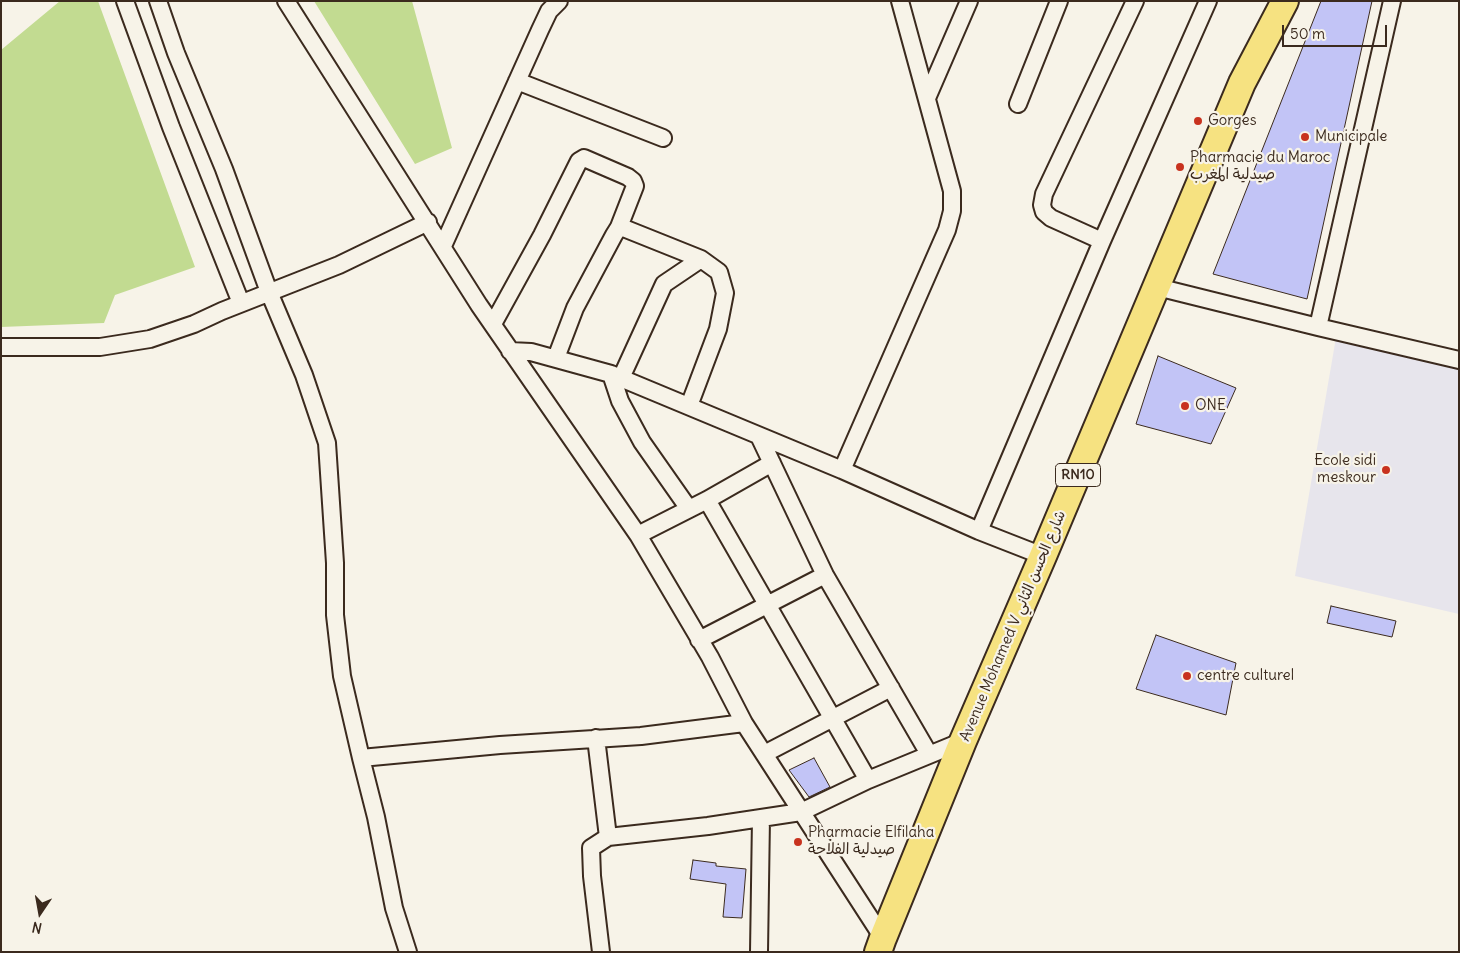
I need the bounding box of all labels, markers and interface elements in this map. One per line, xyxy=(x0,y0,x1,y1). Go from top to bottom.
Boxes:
scale bar xyxy=(1285,15,1390,47)
text: 50 m xyxy=(1290,24,1325,43)
place label: Gorges xyxy=(1208,112,1256,130)
marker: Gorges xyxy=(1192,115,1204,127)
place label: Municipale xyxy=(1315,128,1387,146)
marker: Municipale xyxy=(1299,131,1311,143)
place label: Pharmacie du Maroc صيدلية المغرب xyxy=(1190,149,1330,184)
marker: Pharmacie du Maroc صيدلية المغرب xyxy=(1174,161,1186,173)
place label: ONE xyxy=(1195,397,1226,415)
marker: ONE xyxy=(1179,400,1191,412)
place label: Ecole sidi meskour xyxy=(1314,452,1376,487)
road number: RN10 xyxy=(1056,464,1100,486)
marker: Ecole sidi meskour xyxy=(1380,464,1392,476)
street label: Avenue Mohamed V شارع الحسن الثاني xyxy=(956,508,1070,744)
place label: centre culturel xyxy=(1197,667,1294,685)
marker: centre culturel xyxy=(1181,670,1193,682)
place label: Pharmacie Elfilaha صيدلية الفلاحة xyxy=(808,824,934,859)
marker: Pharmacie Elfilaha صيدلية الفلاحة xyxy=(792,836,804,848)
north arrow xyxy=(15,888,65,938)
text: N xyxy=(30,918,43,937)

